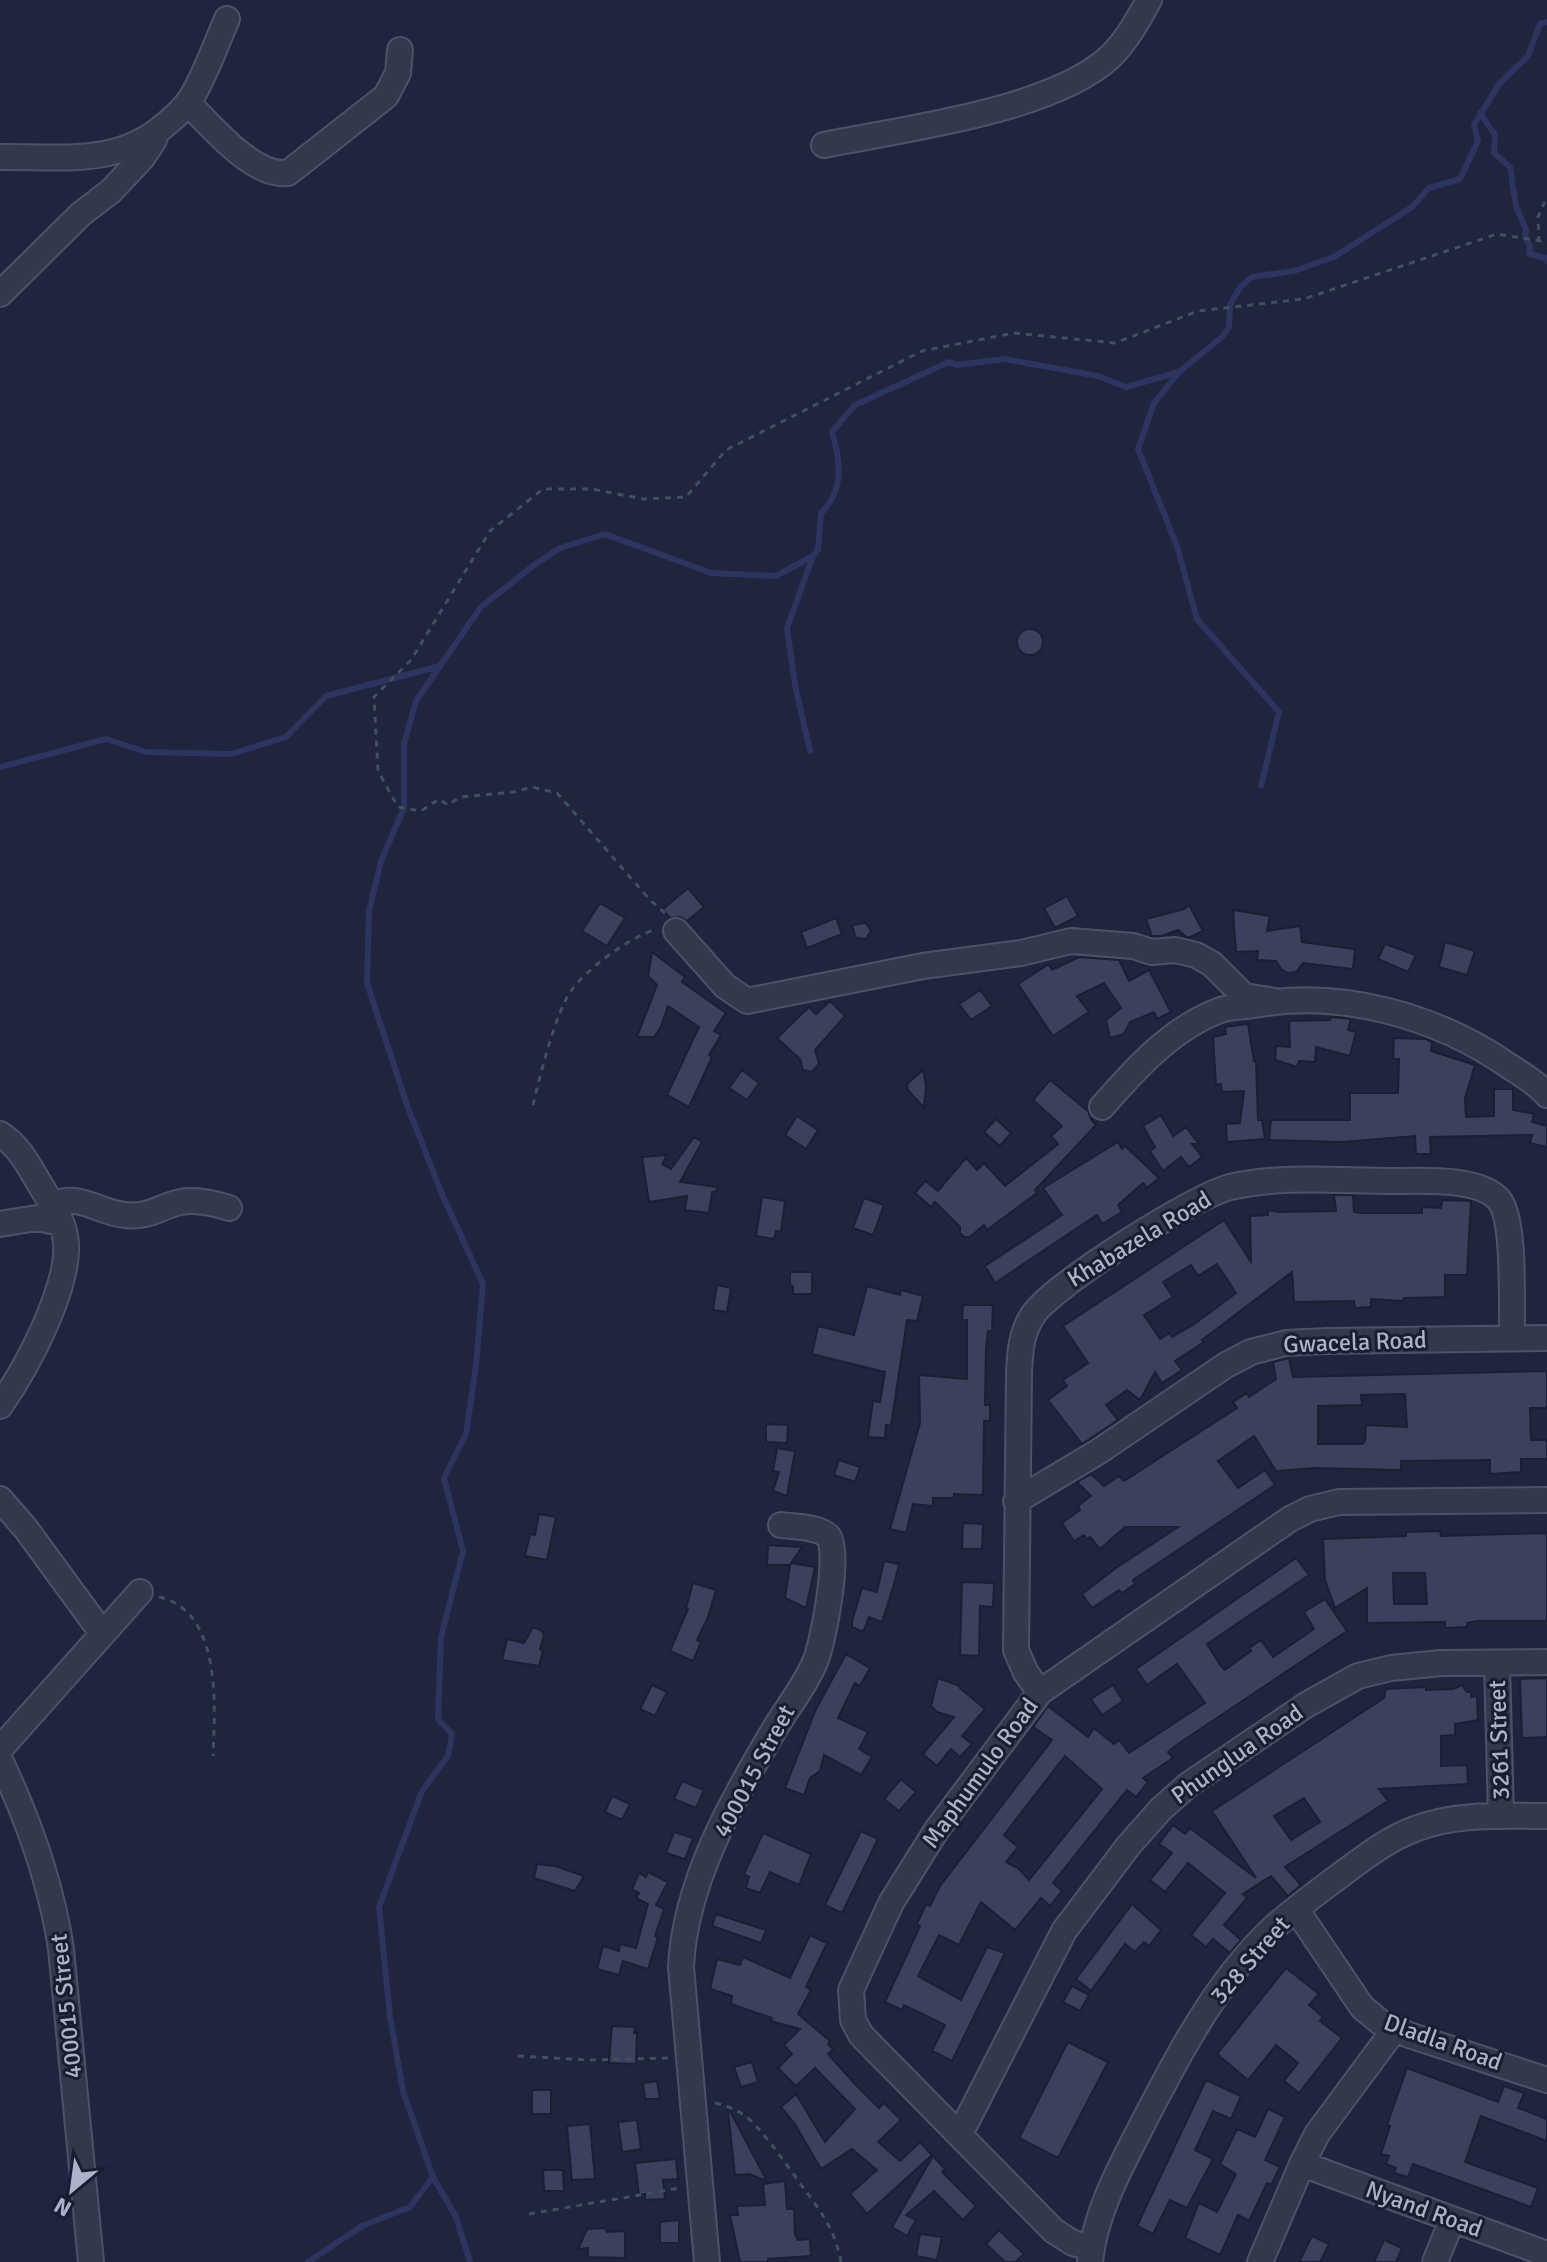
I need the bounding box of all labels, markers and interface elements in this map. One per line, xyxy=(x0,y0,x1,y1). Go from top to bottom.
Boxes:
street label: Khabazela Road xyxy=(1062,1184,1216,1294)
street label: Gwacela Road xyxy=(1283,1325,1427,1359)
street label: 3261 Street xyxy=(1482,1680,1516,1800)
street label: Maphumulo Road xyxy=(915,1692,1045,1854)
street label: Phunglua Road xyxy=(1165,1697,1309,1811)
street label: 400015 Street xyxy=(707,1700,801,1842)
street label: 328 Street xyxy=(1204,1910,1296,2010)
street label: 400015 Street xyxy=(43,1932,89,2080)
street label: Dladla Road xyxy=(1380,2007,1506,2077)
north arrow xyxy=(32,2150,112,2230)
street label: Nyand Road xyxy=(1362,2174,1486,2244)
text: N xyxy=(49,2192,76,2223)

